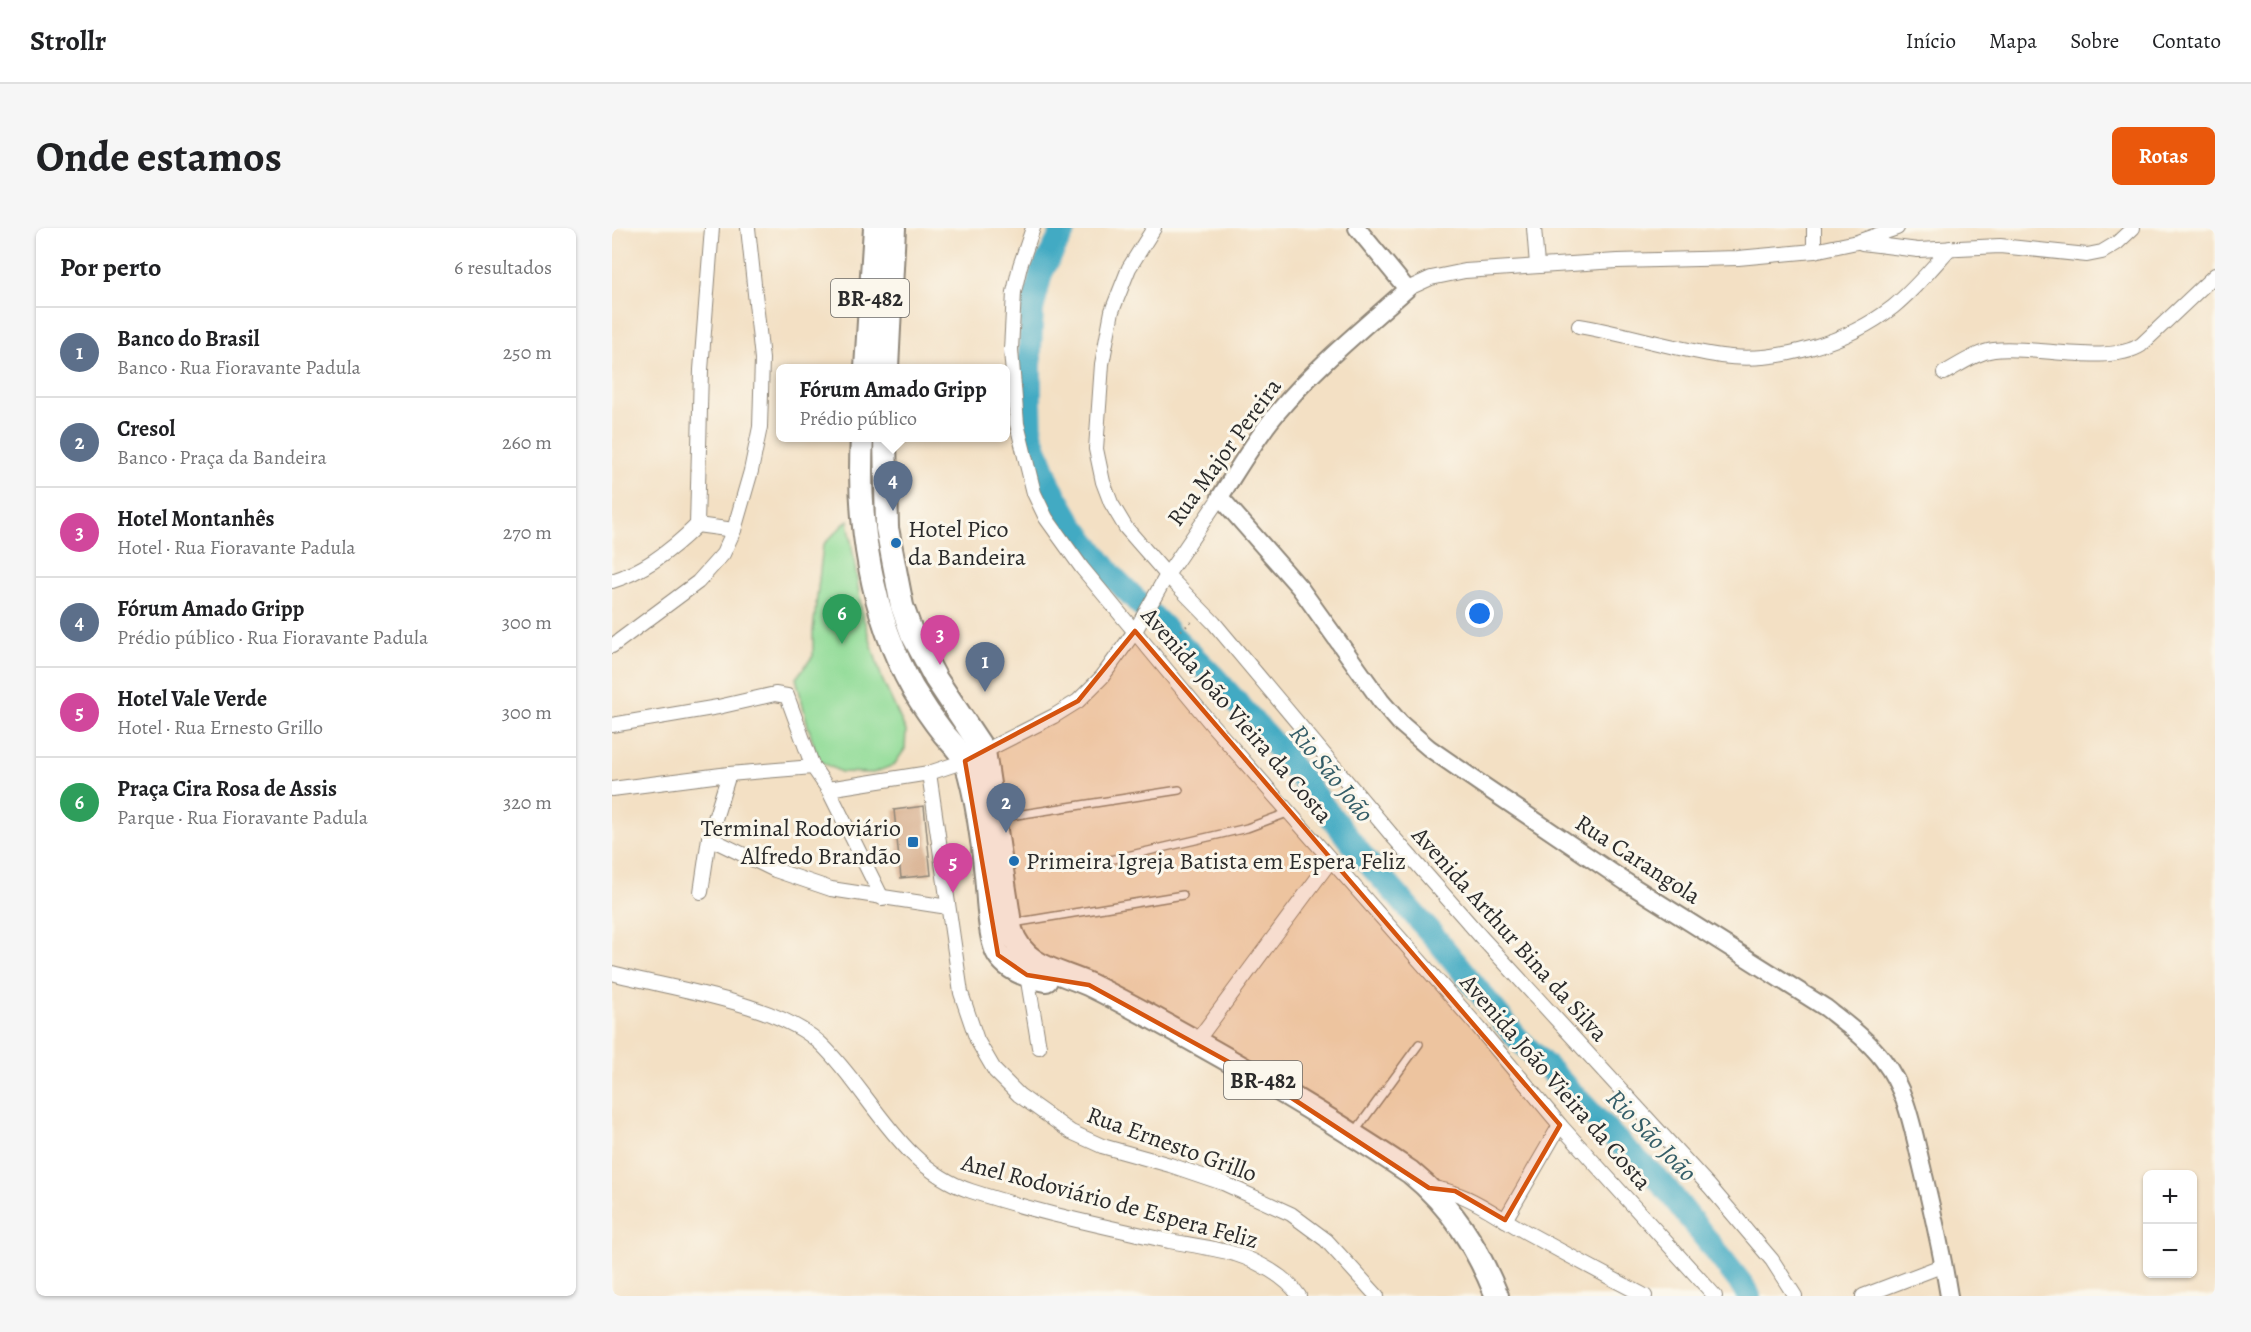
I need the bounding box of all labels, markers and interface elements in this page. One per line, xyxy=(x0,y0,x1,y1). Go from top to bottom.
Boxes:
text: Strollr xyxy=(30,22,106,60)
text: Início xyxy=(1906,27,1956,55)
text: Mapa xyxy=(1989,27,2037,55)
text: Sobre xyxy=(2070,27,2119,55)
text: Contato xyxy=(2152,27,2221,55)
button: Rotas xyxy=(2112,127,2215,185)
text: Onde estamos xyxy=(36,128,282,185)
text: Por perto xyxy=(60,250,161,285)
text: 6 resultados xyxy=(454,254,552,281)
road number: BR-482 xyxy=(831,279,909,317)
text: Banco do Brasil xyxy=(117,324,259,354)
text: 1 xyxy=(76,339,83,366)
text: 250 m xyxy=(503,339,552,366)
text: Banco · Rua Fioravante Padula xyxy=(117,354,361,381)
popup xyxy=(776,364,1010,442)
street label: Rua Major Pereira xyxy=(1159,371,1289,532)
text: Fórum Amado Gripp xyxy=(799,375,987,405)
text: Prédio público xyxy=(799,405,917,432)
text: Cresol xyxy=(117,414,175,444)
text: 2 xyxy=(75,429,84,456)
text: 260 m xyxy=(502,429,552,456)
text: Banco · Praça da Bandeira xyxy=(117,444,327,471)
pin: 4 xyxy=(874,462,912,511)
text: Hotel Montanhês xyxy=(117,504,275,534)
place label: Hotel Pico da Bandeira xyxy=(908,513,1027,573)
text: 3 xyxy=(75,519,84,546)
text: 270 m xyxy=(503,519,552,546)
text: Hotel · Rua Fioravante Padula xyxy=(117,534,356,561)
marker: Hotel Pico da Bandeira xyxy=(889,536,903,550)
text: Fórum Amado Gripp xyxy=(117,594,304,624)
pin: 6 xyxy=(822,594,862,644)
street label: Avenida João Vieira da Costa xyxy=(1133,599,1340,831)
your location xyxy=(1465,599,1494,628)
text: 4 xyxy=(75,609,84,636)
text: 300 m xyxy=(502,609,552,636)
pin: 3 xyxy=(920,616,960,665)
text: Prédio público · Rua Fioravante Padula xyxy=(117,624,428,651)
pin: 1 xyxy=(966,642,1004,692)
text: Hotel Vale Verde xyxy=(117,684,267,714)
text: 5 xyxy=(75,699,84,726)
text: 300 m xyxy=(502,699,552,726)
text: Hotel · Rua Ernesto Grillo xyxy=(117,714,323,741)
water label: Rio São João xyxy=(1281,717,1382,830)
text: Praça Cira Rosa de Assis xyxy=(117,774,337,804)
pin: 2 xyxy=(986,784,1026,833)
text: 6 xyxy=(75,789,84,816)
text: 320 m xyxy=(503,789,552,816)
text: Parque · Rua Fioravante Padula xyxy=(117,804,368,831)
street label: Rua Carangola xyxy=(1569,807,1708,912)
place label: Terminal Rodoviário Alfredo Brandão xyxy=(701,812,901,872)
street label: Avenida Arthur Bina da Silva xyxy=(1404,819,1616,1049)
marker: Terminal Rodoviário Alfredo Brandão xyxy=(906,835,920,849)
pin: 5 xyxy=(934,844,972,893)
place label: Primeira Igreja Batista em Espera Feliz xyxy=(1026,845,1406,877)
marker: Primeira Igreja Batista em Espera Feliz xyxy=(1007,854,1021,868)
street label: Avenida João Vieira da Costa xyxy=(1452,966,1659,1198)
road number: BR-482 xyxy=(1224,1061,1302,1099)
water label: Rio São João xyxy=(1599,1081,1705,1189)
street label: Rua Ernesto Grillo xyxy=(1082,1098,1262,1190)
street label: Anel Rodoviário de Espera Feliz xyxy=(957,1146,1262,1256)
map controls xyxy=(2143,1170,2197,1278)
button: + xyxy=(2143,1170,2197,1224)
button: − xyxy=(2143,1224,2197,1278)

